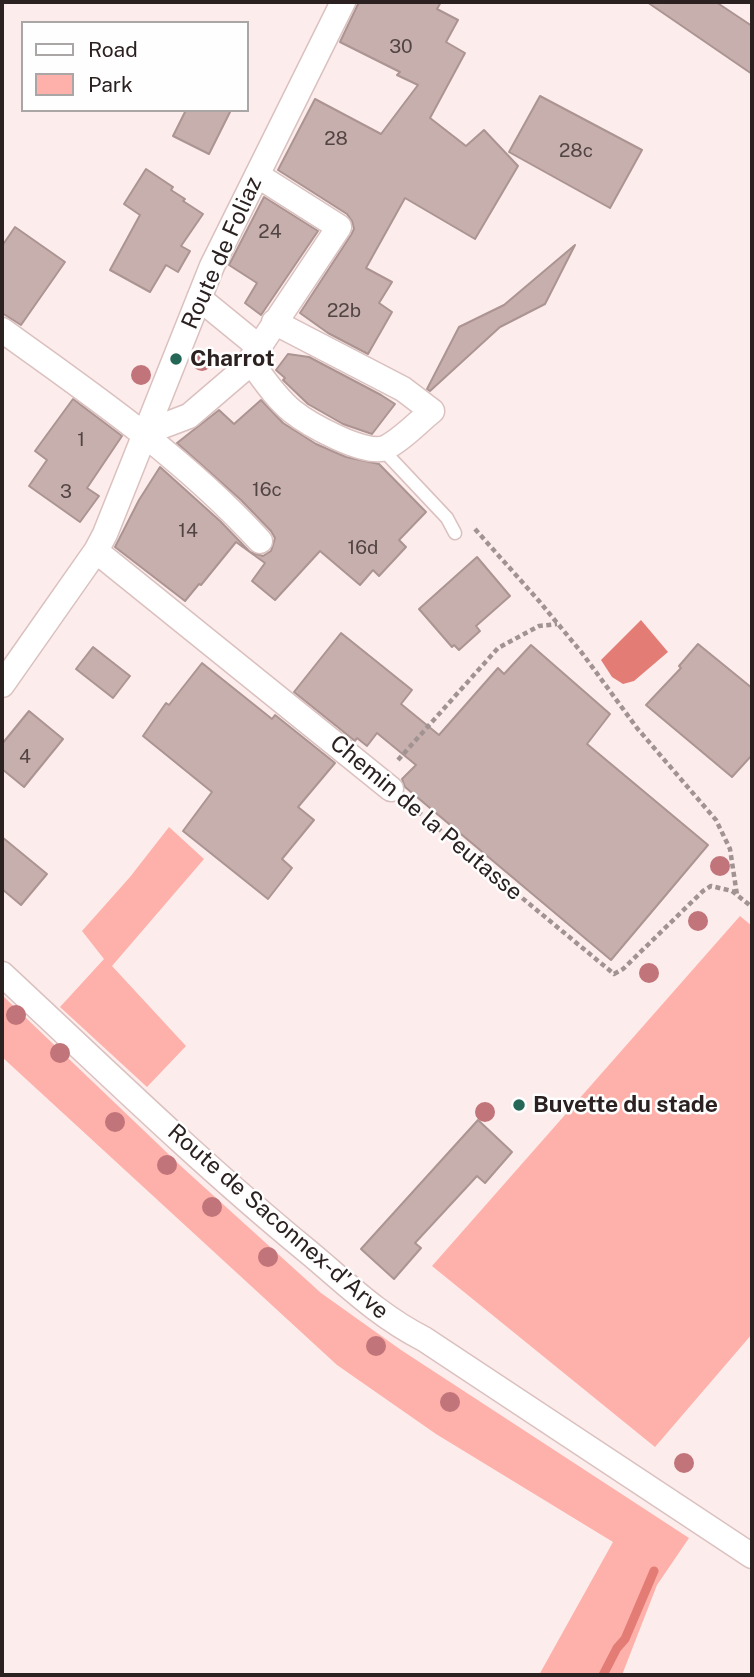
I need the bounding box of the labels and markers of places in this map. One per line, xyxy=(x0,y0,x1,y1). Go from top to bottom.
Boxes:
place label: Charrot xyxy=(190,345,274,373)
marker: Charrot xyxy=(168,351,184,367)
place label: Buvette du stade xyxy=(533,1091,718,1119)
marker: Buvette du stade xyxy=(511,1097,527,1113)

